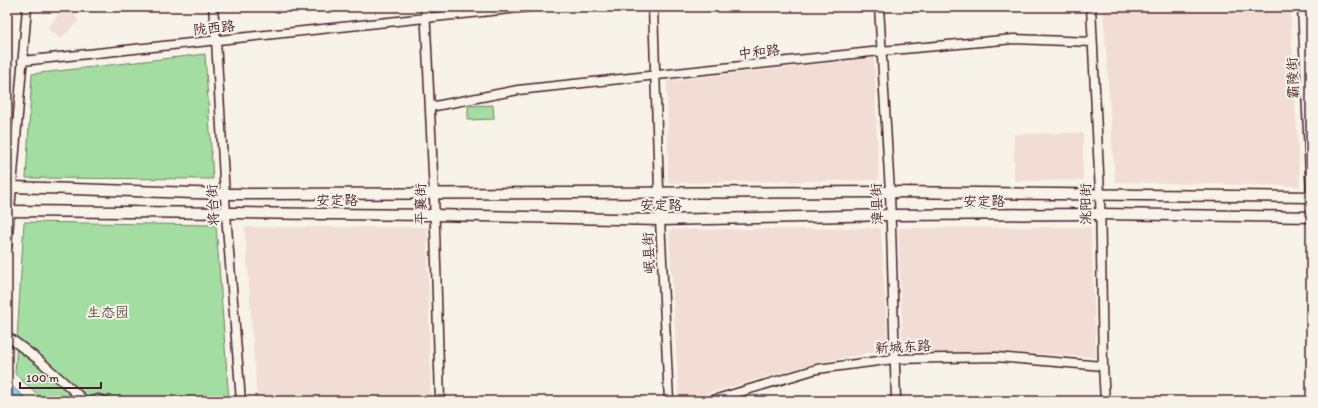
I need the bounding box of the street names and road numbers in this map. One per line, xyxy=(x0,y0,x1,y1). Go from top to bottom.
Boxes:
street label: 陇西路 xyxy=(192,17,236,39)
street label: 中和路 xyxy=(737,41,781,63)
street label: 霸陵街 xyxy=(1283,57,1303,99)
street label: 平襄街 xyxy=(412,183,430,225)
street label: 漳县街 xyxy=(868,183,886,225)
street label: 洮阳街 xyxy=(1077,183,1095,225)
street label: 将台街 xyxy=(203,184,223,226)
street label: 安定路 xyxy=(316,192,358,209)
street label: 安定路 xyxy=(963,193,1005,210)
street label: 安定路 xyxy=(640,197,682,214)
street label: 岷县街 xyxy=(639,232,659,274)
street label: 新城东路 xyxy=(875,337,931,357)

